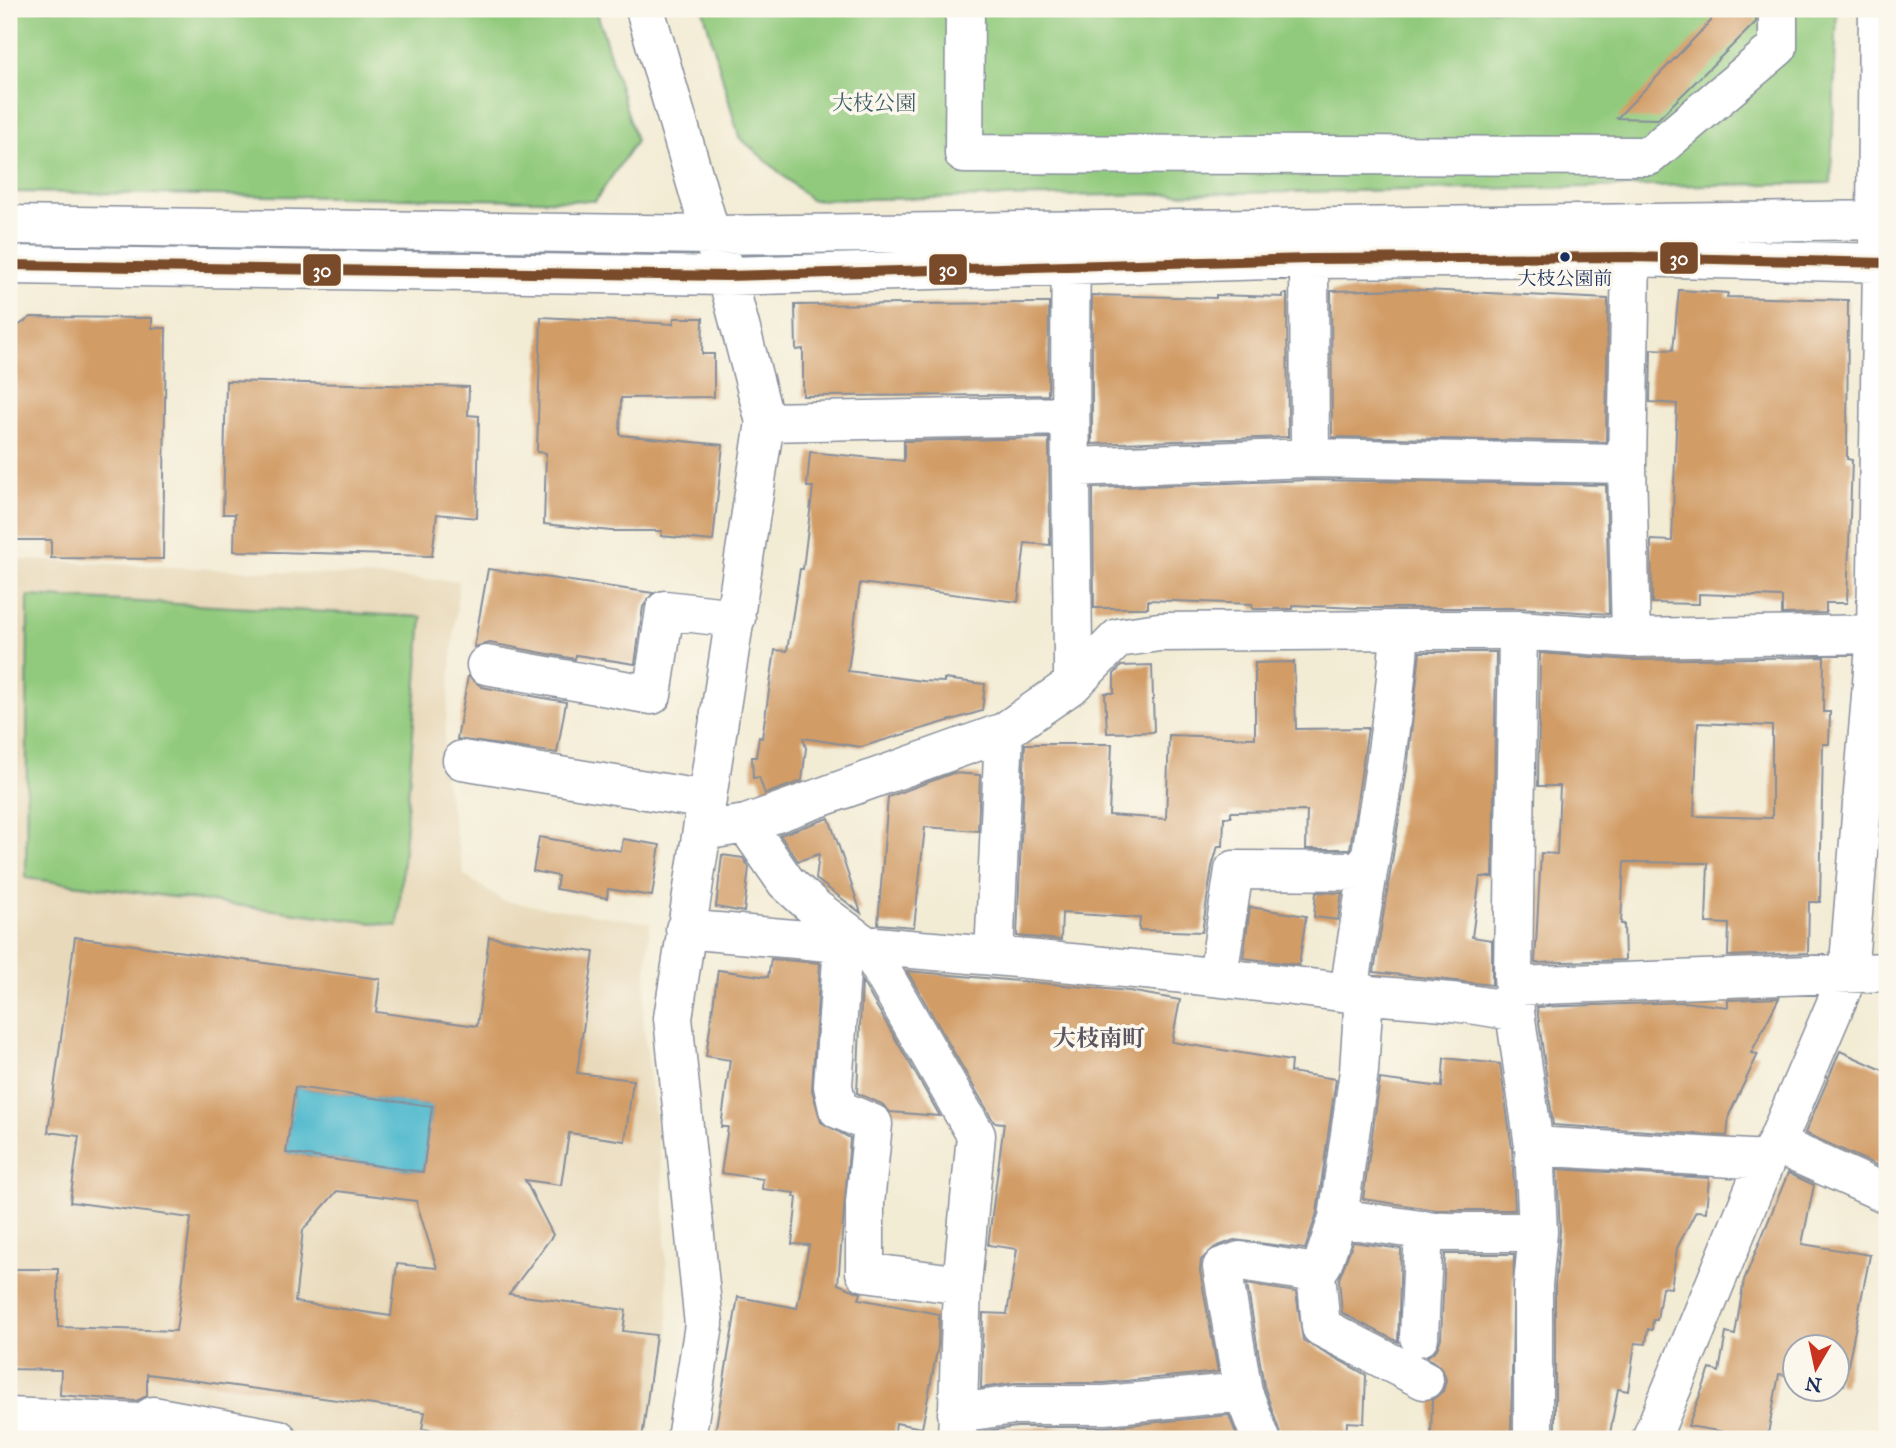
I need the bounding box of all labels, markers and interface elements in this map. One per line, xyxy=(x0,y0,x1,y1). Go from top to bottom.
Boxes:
park label: 大枝公園 xyxy=(832,90,916,116)
line badge: 30 xyxy=(1659,241,1699,275)
text: 30 xyxy=(1670,247,1688,271)
marker: 大枝公園前 xyxy=(1558,250,1572,264)
line badge: 30 xyxy=(302,253,342,287)
line badge: 30 xyxy=(928,253,968,286)
text: 30 xyxy=(939,258,957,282)
text: 30 xyxy=(313,259,331,283)
place label: 大枝公園前 xyxy=(1517,267,1613,290)
district label: 大枝南町 xyxy=(1053,1024,1145,1052)
north arrow xyxy=(1780,1332,1850,1402)
text: N xyxy=(1804,1372,1823,1397)

